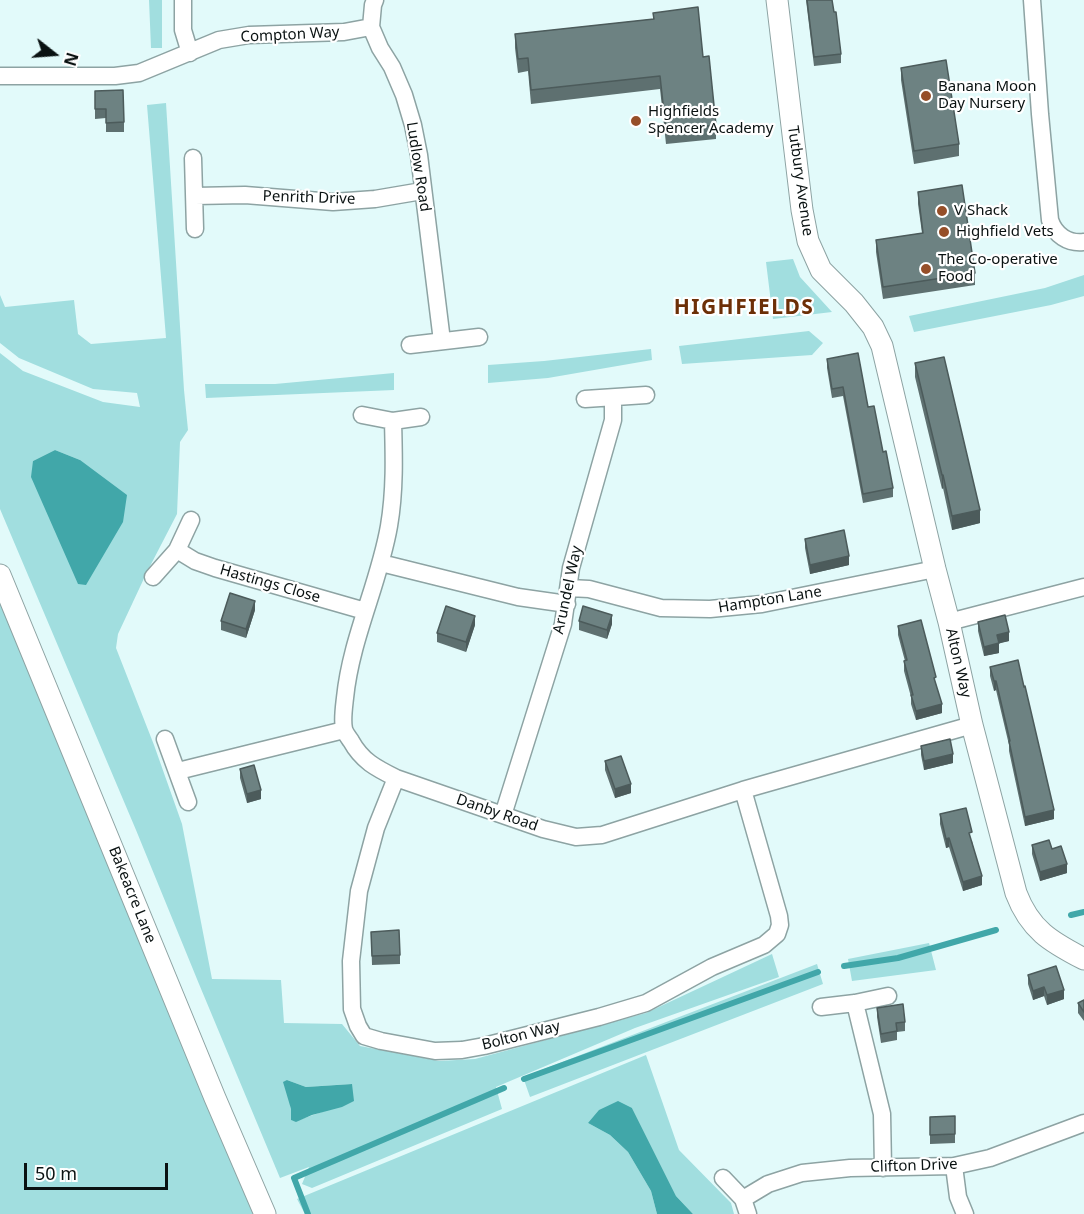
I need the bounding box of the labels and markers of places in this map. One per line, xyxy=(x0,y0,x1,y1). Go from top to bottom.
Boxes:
place label: Banana Moon Day Nursery xyxy=(938,78,1036,113)
marker: Banana Moon Day Nursery xyxy=(919,89,933,103)
place label: Highfields Spencer Academy xyxy=(648,103,774,138)
marker: Highfields Spencer Academy xyxy=(629,114,643,128)
place label: V Shack xyxy=(954,202,1008,220)
marker: V Shack xyxy=(935,204,949,218)
place label: Highfield Vets xyxy=(956,223,1054,241)
marker: Highfield Vets xyxy=(937,225,951,239)
place label: The Co-operative Food xyxy=(938,251,1058,286)
marker: The Co-operative Food xyxy=(919,262,933,276)

